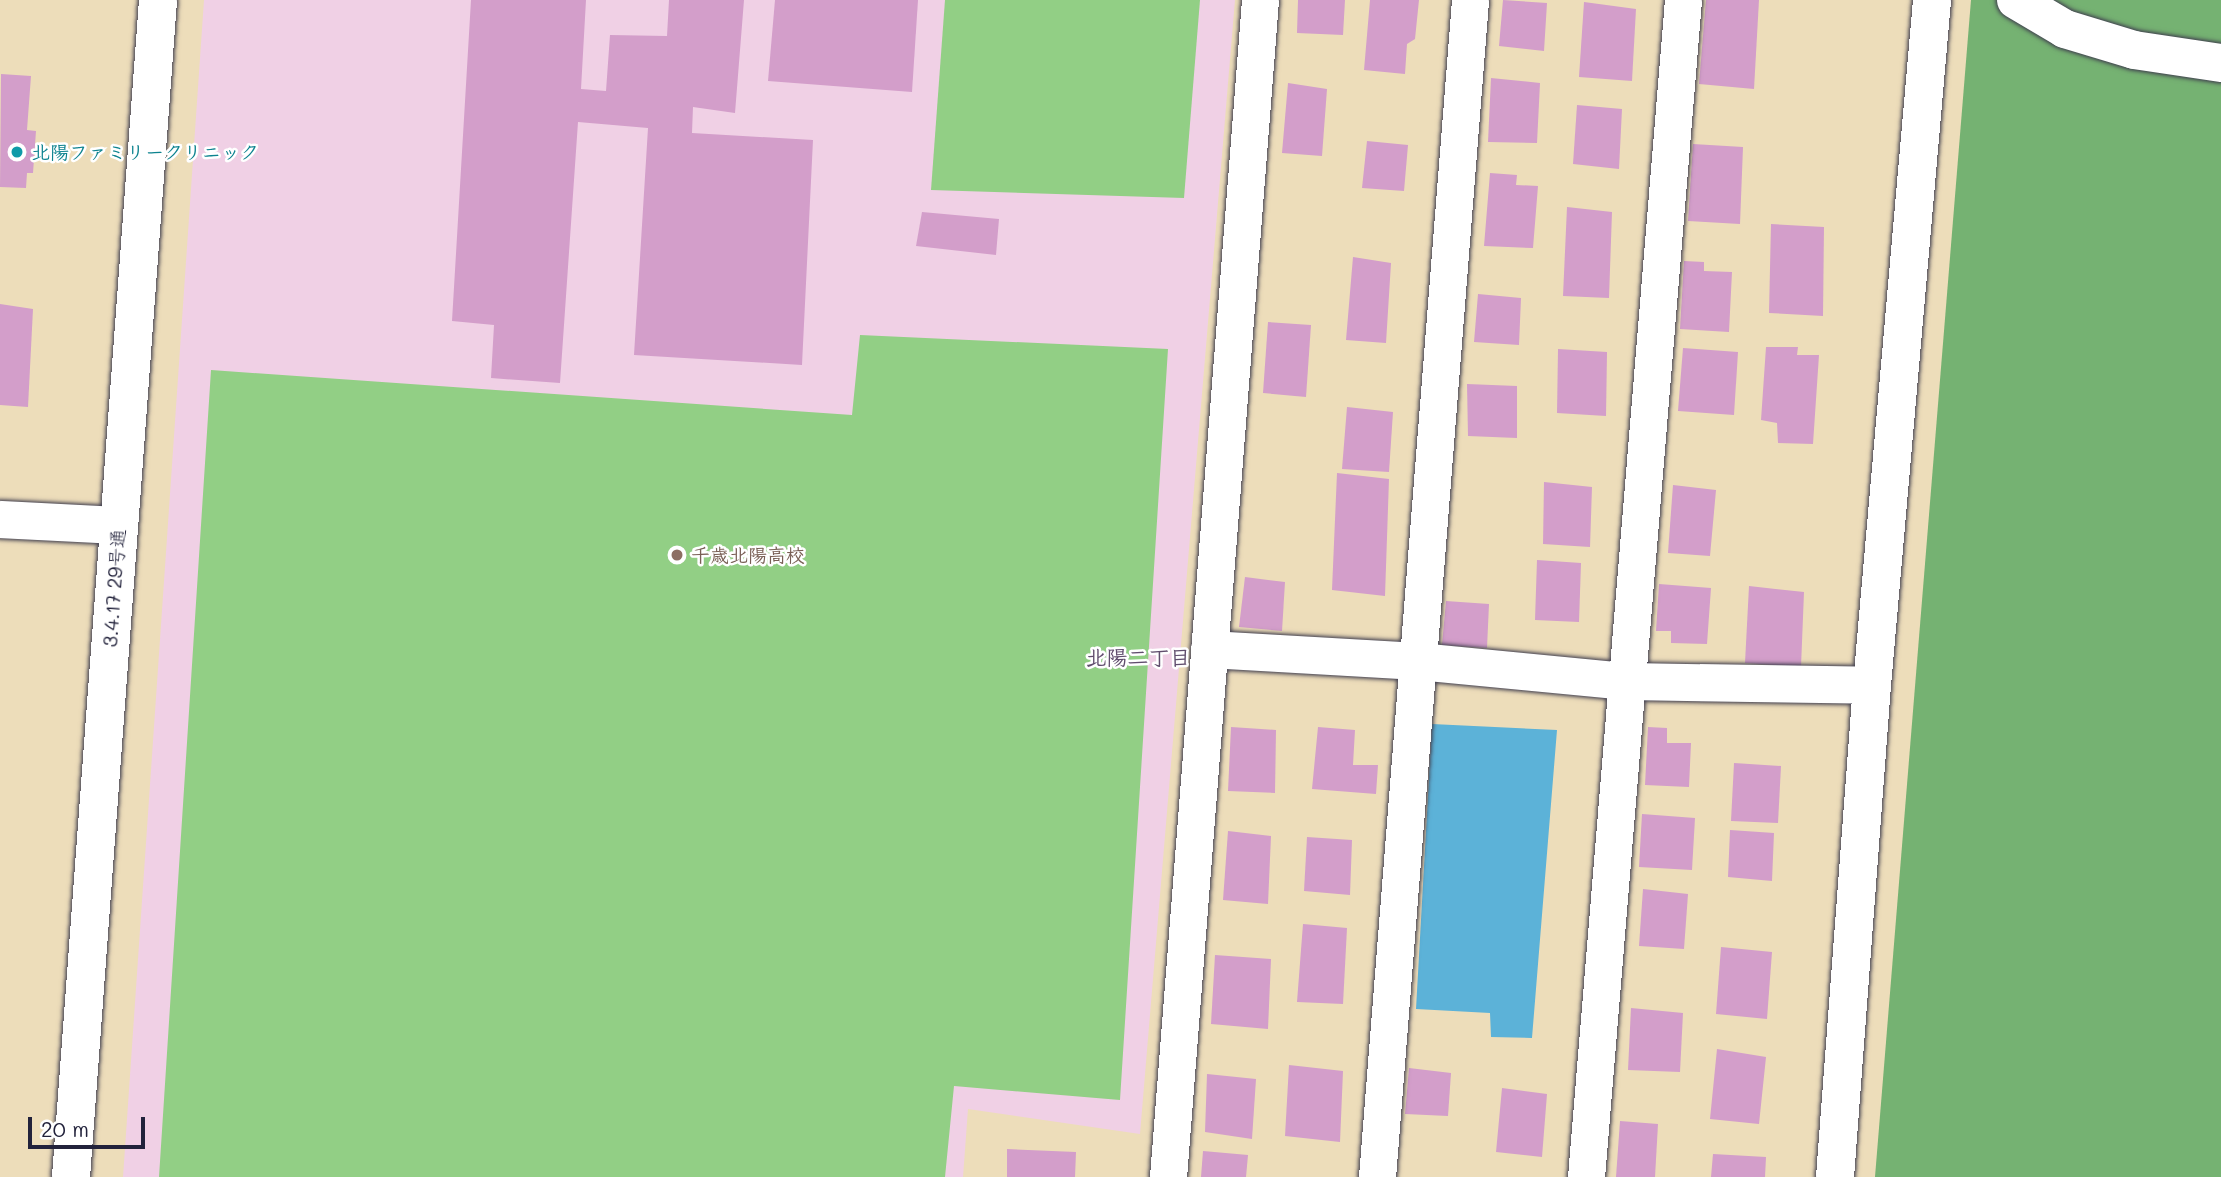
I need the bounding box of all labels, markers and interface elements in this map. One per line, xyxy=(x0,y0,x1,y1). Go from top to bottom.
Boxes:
place label: 北陽ファミリークリニック xyxy=(31,141,259,163)
marker: 北陽ファミリークリニック xyxy=(9,144,25,160)
street label: 3.4.17 29号通 xyxy=(98,528,130,648)
place label: 千歳北陽高校 xyxy=(691,544,805,566)
marker: 千歳北陽高校 xyxy=(669,547,685,563)
district label: 北陽二丁目 xyxy=(1086,644,1190,670)
scale bar xyxy=(32,1104,149,1148)
text: 20 m xyxy=(41,1115,89,1142)

